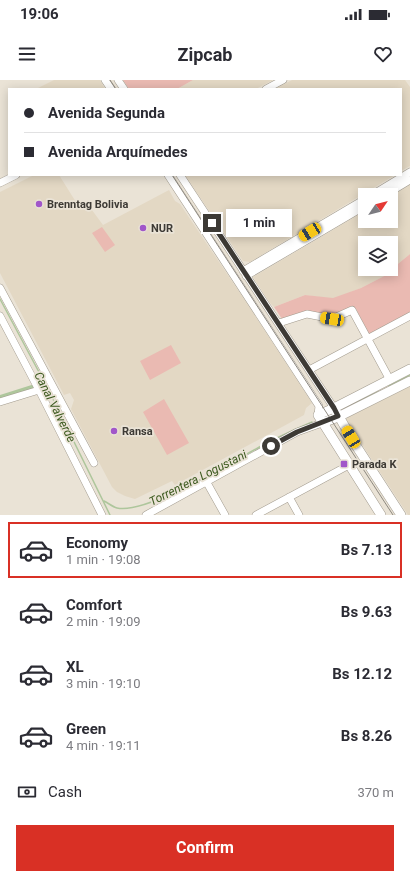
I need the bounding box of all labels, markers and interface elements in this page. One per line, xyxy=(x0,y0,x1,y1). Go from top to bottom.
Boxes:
text: 19:06 xyxy=(20,5,59,23)
icon: menu xyxy=(16,43,38,65)
icon: heart xyxy=(372,43,394,65)
text: Zipcab xyxy=(178,44,232,65)
text: Avenida Segunda xyxy=(48,104,165,122)
text: Avenida Arquímedes xyxy=(48,143,188,161)
north arrow xyxy=(358,188,398,228)
map controls xyxy=(358,188,398,276)
place label: Brenntag Bolivia xyxy=(47,198,128,211)
marker: Brenntag Bolivia xyxy=(34,199,44,209)
callout: 1 min xyxy=(226,209,292,237)
route end xyxy=(203,214,221,232)
text: 1 min xyxy=(243,215,275,230)
car xyxy=(297,221,323,243)
place label: NUR xyxy=(151,222,173,235)
marker: NUR xyxy=(138,223,148,233)
button: layers xyxy=(358,236,398,276)
car xyxy=(319,311,345,327)
water label: Canal Valverde xyxy=(31,369,79,445)
car xyxy=(340,424,362,450)
place label: Ransa xyxy=(122,425,153,438)
marker: Ransa xyxy=(109,426,119,436)
route start xyxy=(262,437,280,455)
water label: Torrentera Logustani xyxy=(147,447,249,509)
place label: Parada K xyxy=(352,458,397,471)
marker: Parada K xyxy=(339,459,349,469)
icon: car xyxy=(18,532,54,568)
text: Economy xyxy=(66,534,128,552)
text: Bs 7.13 xyxy=(341,541,392,559)
text: 1 min · 19:08 xyxy=(66,552,141,567)
icon: car xyxy=(18,594,54,630)
text: Comfort xyxy=(66,596,122,614)
text: Bs 9.63 xyxy=(341,603,392,621)
text: 2 min · 19:09 xyxy=(66,614,141,629)
icon: car xyxy=(18,656,54,692)
text: XL xyxy=(66,658,84,676)
text: Bs 12.12 xyxy=(332,665,392,683)
text: 3 min · 19:10 xyxy=(66,676,141,691)
icon: car xyxy=(18,718,54,754)
text: Green xyxy=(66,720,106,738)
text: Bs 8.26 xyxy=(341,727,392,745)
text: 4 min · 19:11 xyxy=(66,738,141,753)
icon: cash xyxy=(16,781,38,803)
text: Cash xyxy=(48,783,82,801)
text: 370 m xyxy=(357,785,394,800)
button: Confirm xyxy=(16,825,394,871)

